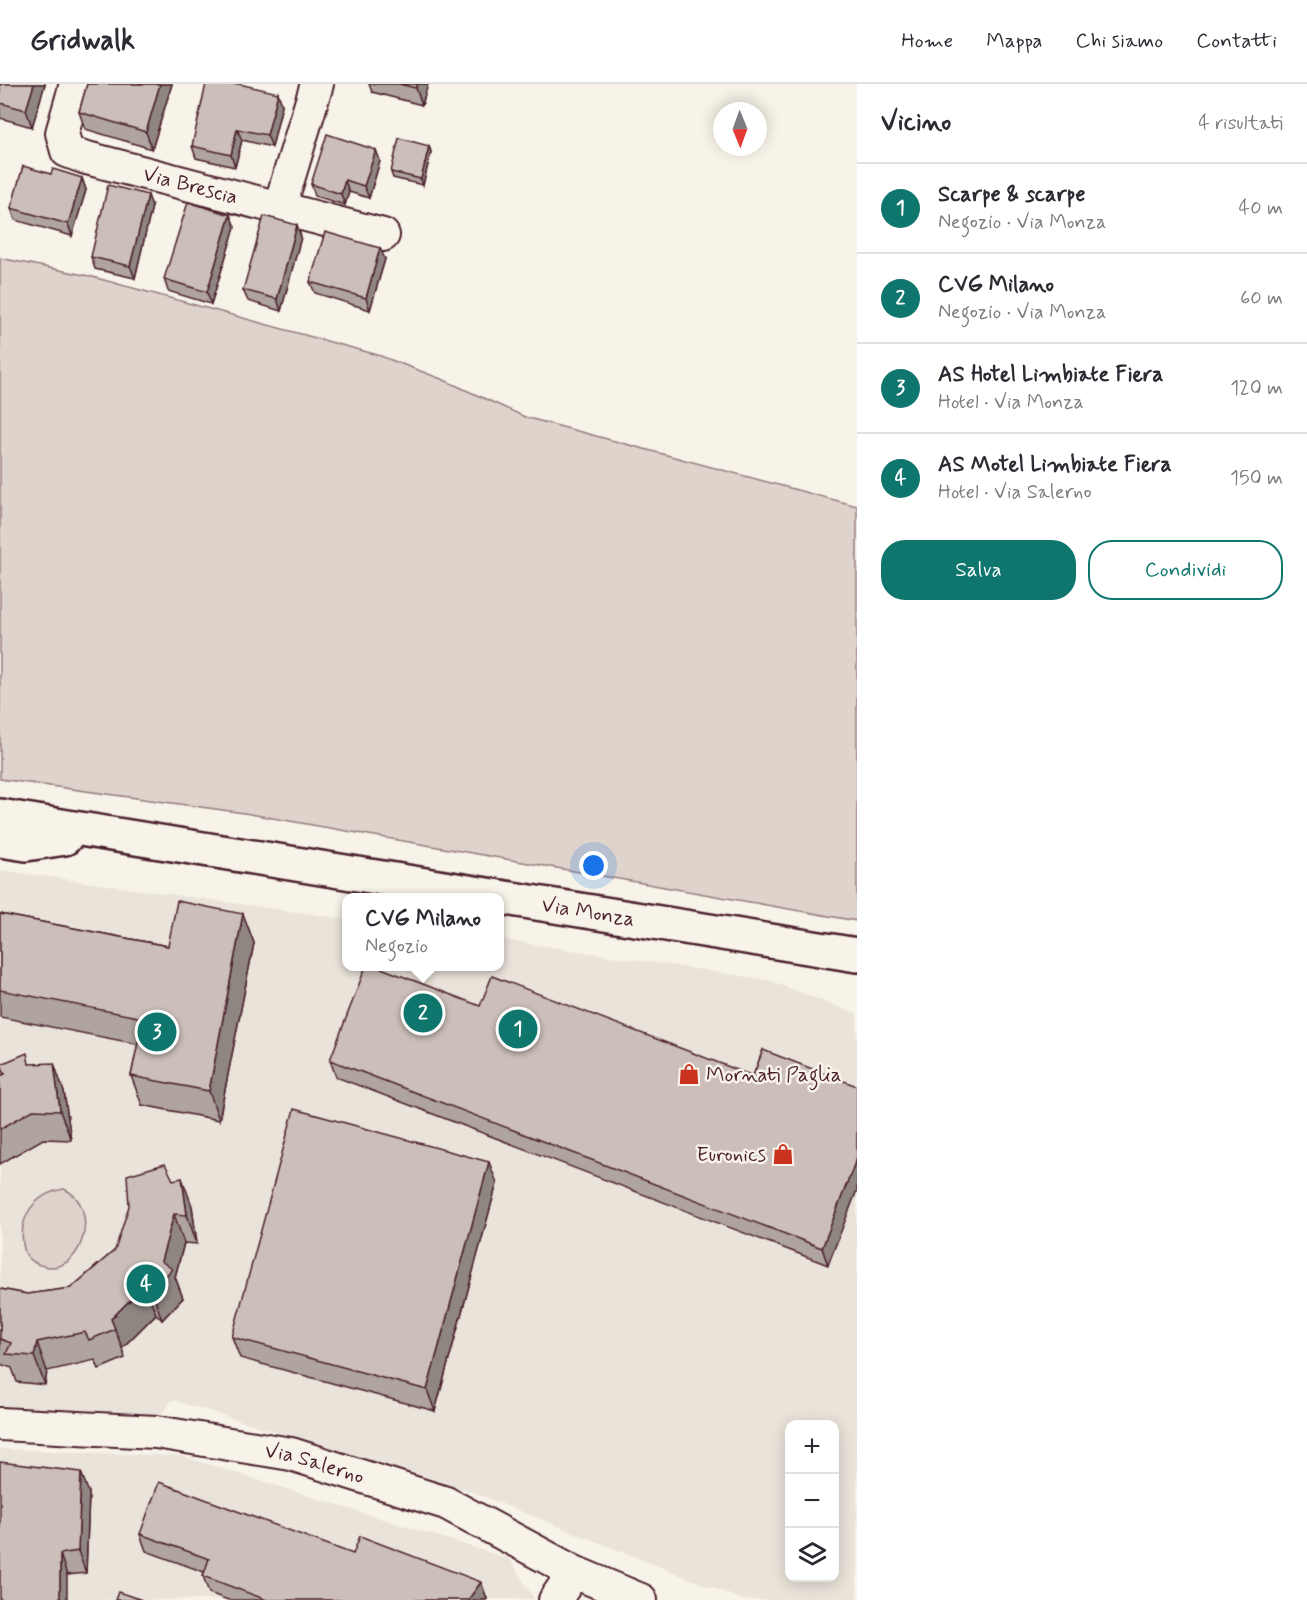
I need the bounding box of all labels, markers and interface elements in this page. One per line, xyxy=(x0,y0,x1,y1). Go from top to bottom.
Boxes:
text: Gridwalk xyxy=(30,23,135,60)
text: Home xyxy=(901,27,953,55)
text: Mappa xyxy=(986,27,1042,55)
text: Chi siamo xyxy=(1075,27,1163,55)
text: Contatti xyxy=(1196,27,1277,55)
north arrow xyxy=(713,102,767,156)
text: Vicino xyxy=(881,106,951,140)
text: 4 risultati xyxy=(1198,110,1283,137)
street label: Via Brescia xyxy=(140,160,241,212)
text: Scarpe & scarpe xyxy=(938,181,1085,209)
text: 1 xyxy=(896,195,905,222)
text: 40 m xyxy=(1239,195,1283,222)
text: Negozio · Via Monza xyxy=(938,209,1106,236)
text: CVG Milano xyxy=(938,271,1054,299)
text: 2 xyxy=(896,285,905,312)
text: 60 m xyxy=(1240,285,1283,312)
text: Negozio · Via Monza xyxy=(938,299,1106,326)
text: AS Hotel Limbiate Fiera xyxy=(938,361,1164,389)
text: 3 xyxy=(896,375,905,402)
text: 120 m xyxy=(1230,375,1283,402)
text: Hotel · Via Monza xyxy=(938,389,1084,416)
text: AS Motel Limbiate Fiera xyxy=(938,451,1172,479)
text: 4 xyxy=(895,465,906,492)
text: 150 m xyxy=(1230,465,1283,492)
text: Hotel · Via Salerno xyxy=(938,479,1092,506)
button: Salva xyxy=(881,540,1076,600)
button: Condividi xyxy=(1088,540,1283,600)
your location xyxy=(579,851,608,880)
street label: Via Monza xyxy=(539,891,637,934)
popup xyxy=(342,893,504,971)
text: CVG Milano xyxy=(365,905,481,933)
text: Negozio xyxy=(365,933,428,960)
pin: 2 xyxy=(404,990,442,1036)
pin: 1 xyxy=(498,1006,538,1052)
pin: 3 xyxy=(138,1010,176,1054)
place label: Mornati Paglia xyxy=(706,1061,842,1091)
shop icon: Mornati Paglia xyxy=(677,1062,701,1086)
place label: Euronics xyxy=(696,1141,766,1169)
shop icon: Euronics xyxy=(771,1142,795,1166)
pin: 4 xyxy=(126,1262,166,1306)
map controls xyxy=(785,1420,839,1582)
button: + xyxy=(785,1420,839,1474)
street label: Via Salerno xyxy=(263,1437,368,1491)
button: − xyxy=(785,1474,839,1528)
button: layers xyxy=(785,1528,839,1582)

